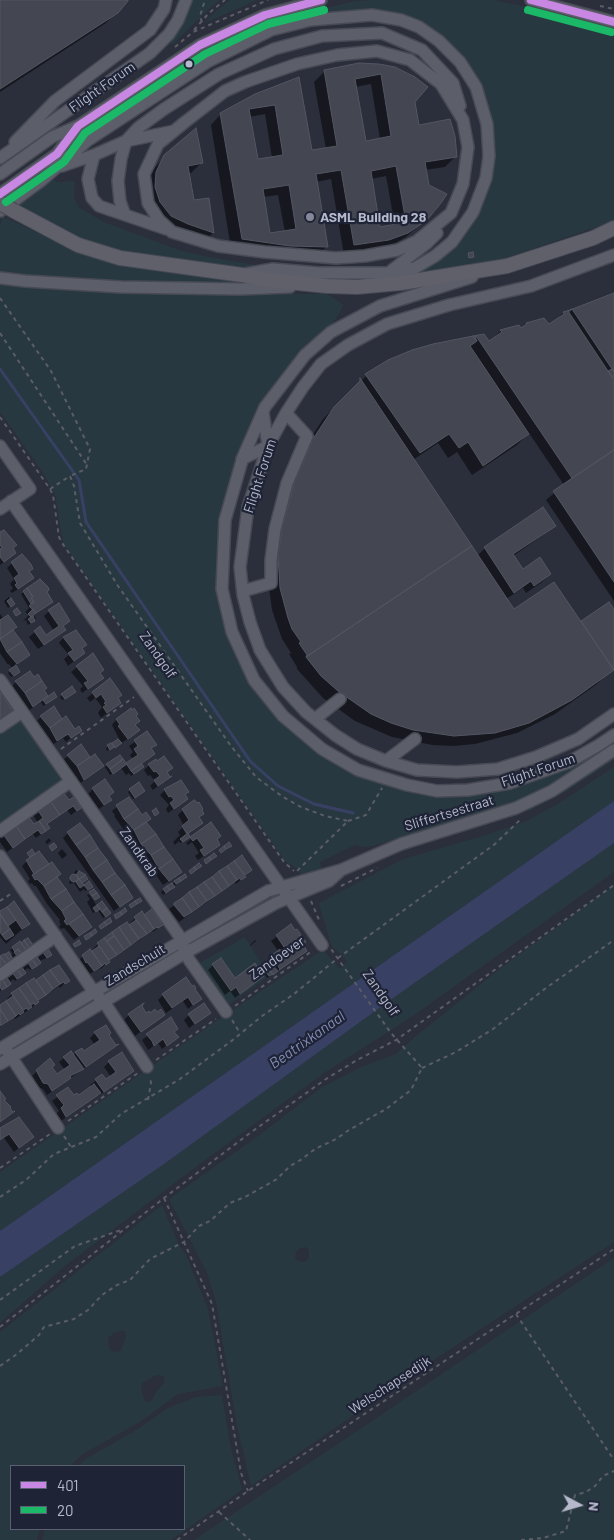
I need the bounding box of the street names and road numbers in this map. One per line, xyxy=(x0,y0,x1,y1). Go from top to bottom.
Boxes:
street label: Flight Forum xyxy=(66,58,138,116)
street label: Flight Forum xyxy=(240,437,280,515)
street label: Zandgolf xyxy=(136,628,180,682)
street label: Flight Forum xyxy=(499,750,577,790)
street label: Sliffertsestraat xyxy=(402,791,496,835)
street label: Zandkrab xyxy=(116,824,162,880)
street label: Zandoever xyxy=(246,933,308,983)
street label: Zandschuit xyxy=(102,940,168,990)
street label: Zandgolf xyxy=(359,966,403,1020)
street label: Welschapsedijk xyxy=(346,1352,434,1418)

